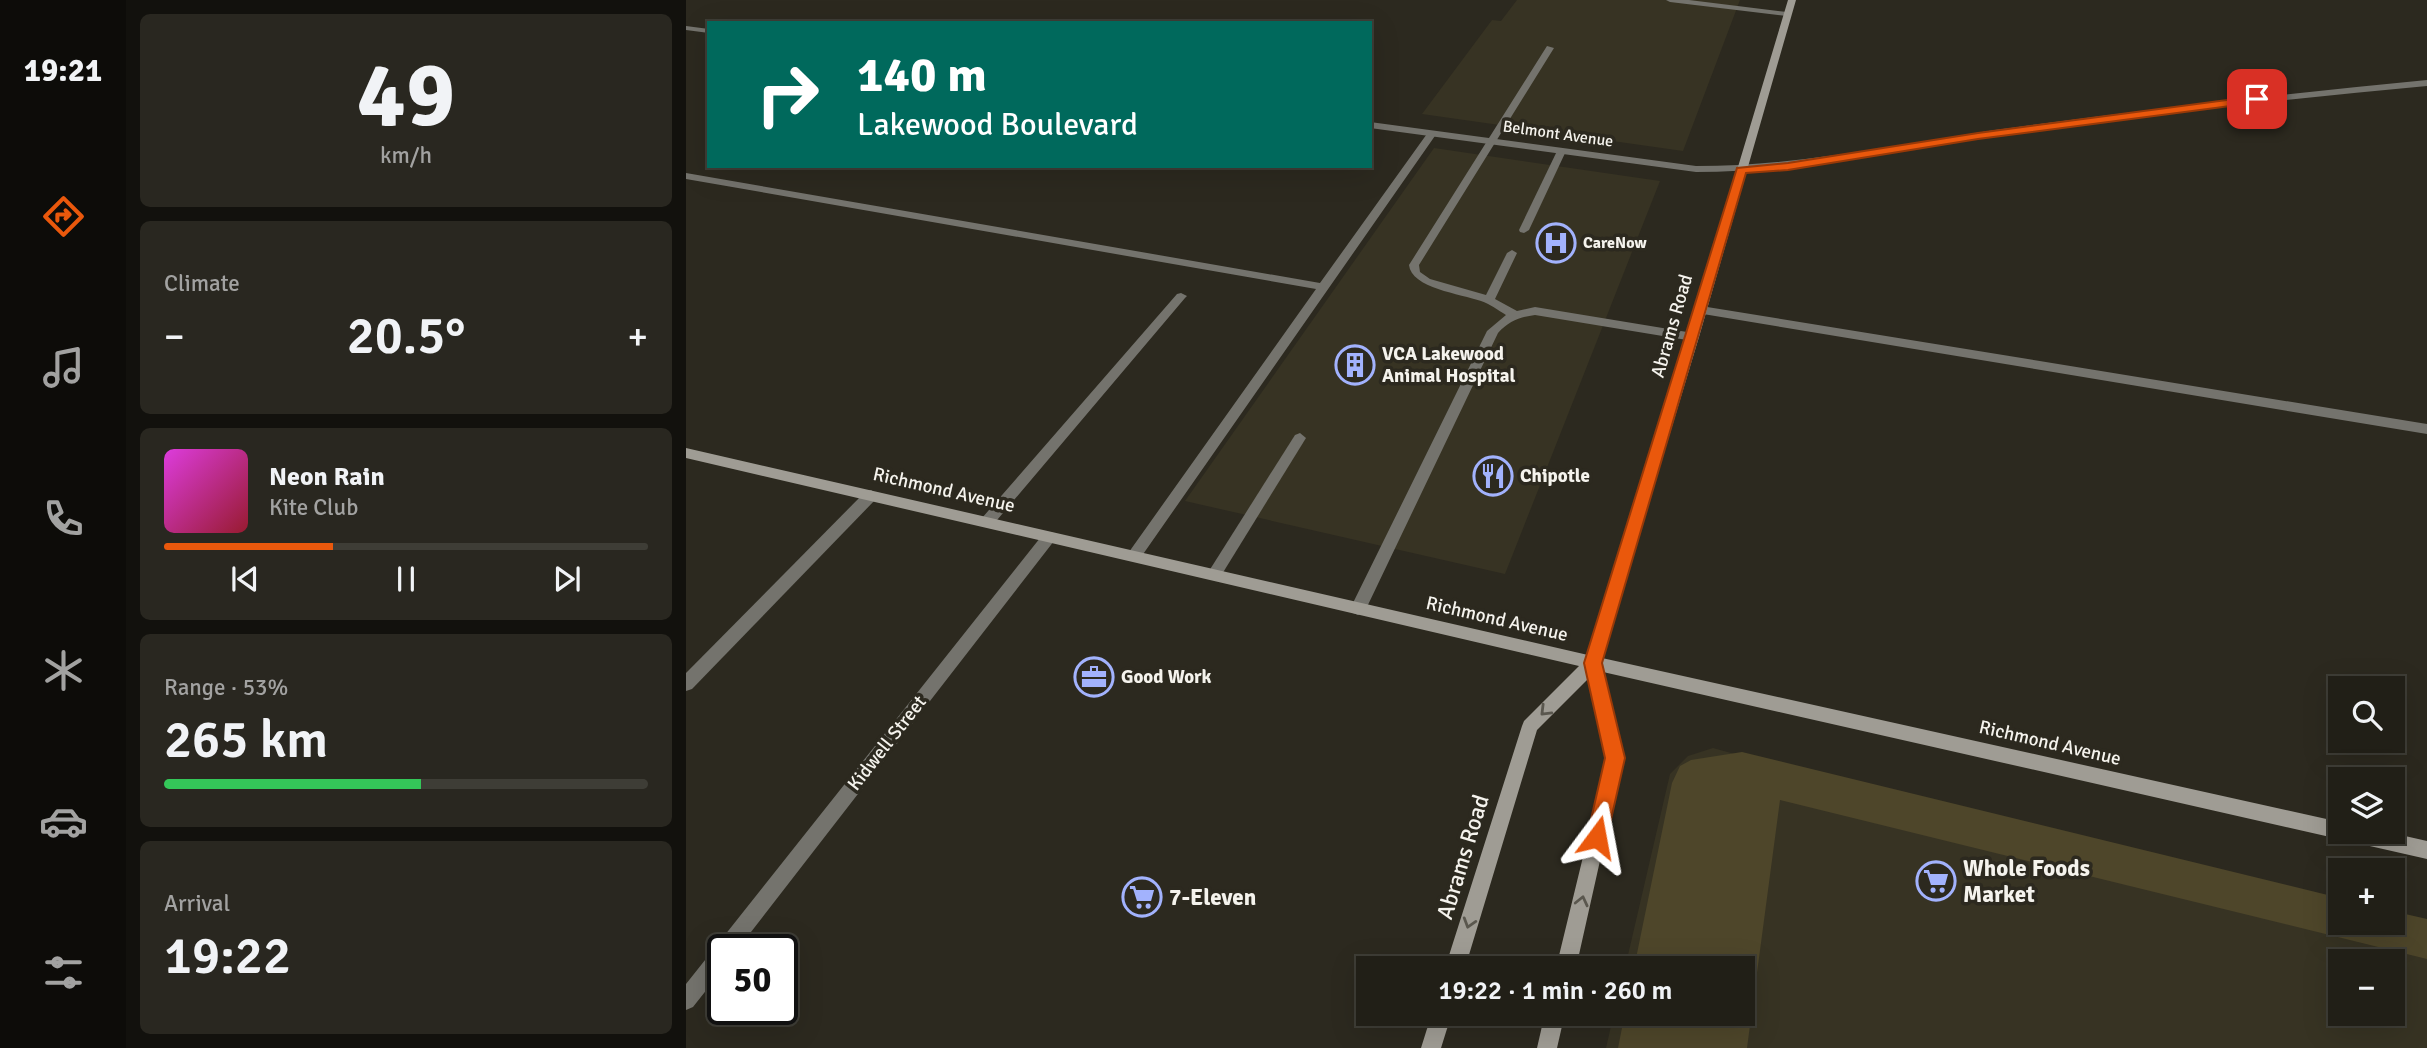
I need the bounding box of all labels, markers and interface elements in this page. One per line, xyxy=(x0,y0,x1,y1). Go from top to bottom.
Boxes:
text: 49 xyxy=(357,39,455,152)
text: 140 m xyxy=(857,45,987,105)
icon: right xyxy=(742,49,833,140)
text: 19:21 xyxy=(24,51,102,90)
pin xyxy=(2227,69,2287,129)
icon: arrive xyxy=(2238,80,2276,118)
text: Lakewood Boulevard xyxy=(857,105,1138,144)
street label: Belmont Avenue xyxy=(1501,116,1615,152)
text: km/h xyxy=(380,141,432,170)
icon: directions xyxy=(39,192,88,241)
hospital icon: CareNow xyxy=(1535,222,1577,264)
place label: CareNow xyxy=(1583,233,1647,253)
text: Climate xyxy=(164,269,240,298)
street label: Abrams Road xyxy=(1646,272,1698,380)
text: 20.5° xyxy=(347,304,465,368)
text: − xyxy=(164,313,185,360)
text: + xyxy=(627,313,648,360)
place label: VCA Lakewood Animal Hospital xyxy=(1382,342,1515,388)
icon: music xyxy=(39,343,88,392)
building icon: VCA Lakewood Animal Hospital xyxy=(1334,344,1376,386)
restaurant icon: Chipotle xyxy=(1472,455,1514,497)
text: Neon Rain xyxy=(269,461,385,493)
street label: Richmond Avenue xyxy=(871,462,1017,518)
place label: Chipotle xyxy=(1520,464,1590,488)
text: Kite Club xyxy=(269,493,358,522)
icon: phone xyxy=(39,494,88,543)
icon: previous xyxy=(226,560,264,598)
icon: pause xyxy=(387,560,425,598)
icon: next xyxy=(548,560,586,598)
street label: Richmond Avenue xyxy=(1424,591,1570,647)
icon: climate xyxy=(39,646,88,695)
office icon: Good Work xyxy=(1073,656,1115,698)
place label: Good Work xyxy=(1121,665,1212,689)
text: Range · 53% xyxy=(164,673,288,702)
map controls xyxy=(2328,676,2405,1026)
button: search xyxy=(2328,676,2405,753)
street label: Kidwell Street xyxy=(842,690,932,795)
one-way arrow xyxy=(1540,703,1553,716)
text: 265 km xyxy=(164,708,328,772)
street label: Richmond Avenue xyxy=(1977,715,2123,771)
button: layers xyxy=(2328,767,2405,844)
street label: Abrams Road xyxy=(1430,791,1496,923)
icon: car xyxy=(39,797,88,846)
position arrow xyxy=(1560,800,1634,874)
place label: Whole Foods Market xyxy=(1963,854,2090,909)
button: + xyxy=(2328,858,2405,935)
supermarket icon: Whole Foods Market xyxy=(1915,860,1957,902)
supermarket icon: 7-Eleven xyxy=(1121,876,1163,918)
place label: 7-Eleven xyxy=(1169,883,1256,912)
text: Arrival xyxy=(164,889,230,918)
one-way arrow xyxy=(1573,895,1588,907)
one-way arrow xyxy=(1462,917,1477,929)
text: 19:22 xyxy=(164,924,291,988)
speed limit sign: 50 xyxy=(707,934,798,1025)
icon: filters xyxy=(39,948,88,997)
button: − xyxy=(2328,949,2405,1026)
text: 19:22 · 1 min · 260 m xyxy=(1439,975,1672,1007)

